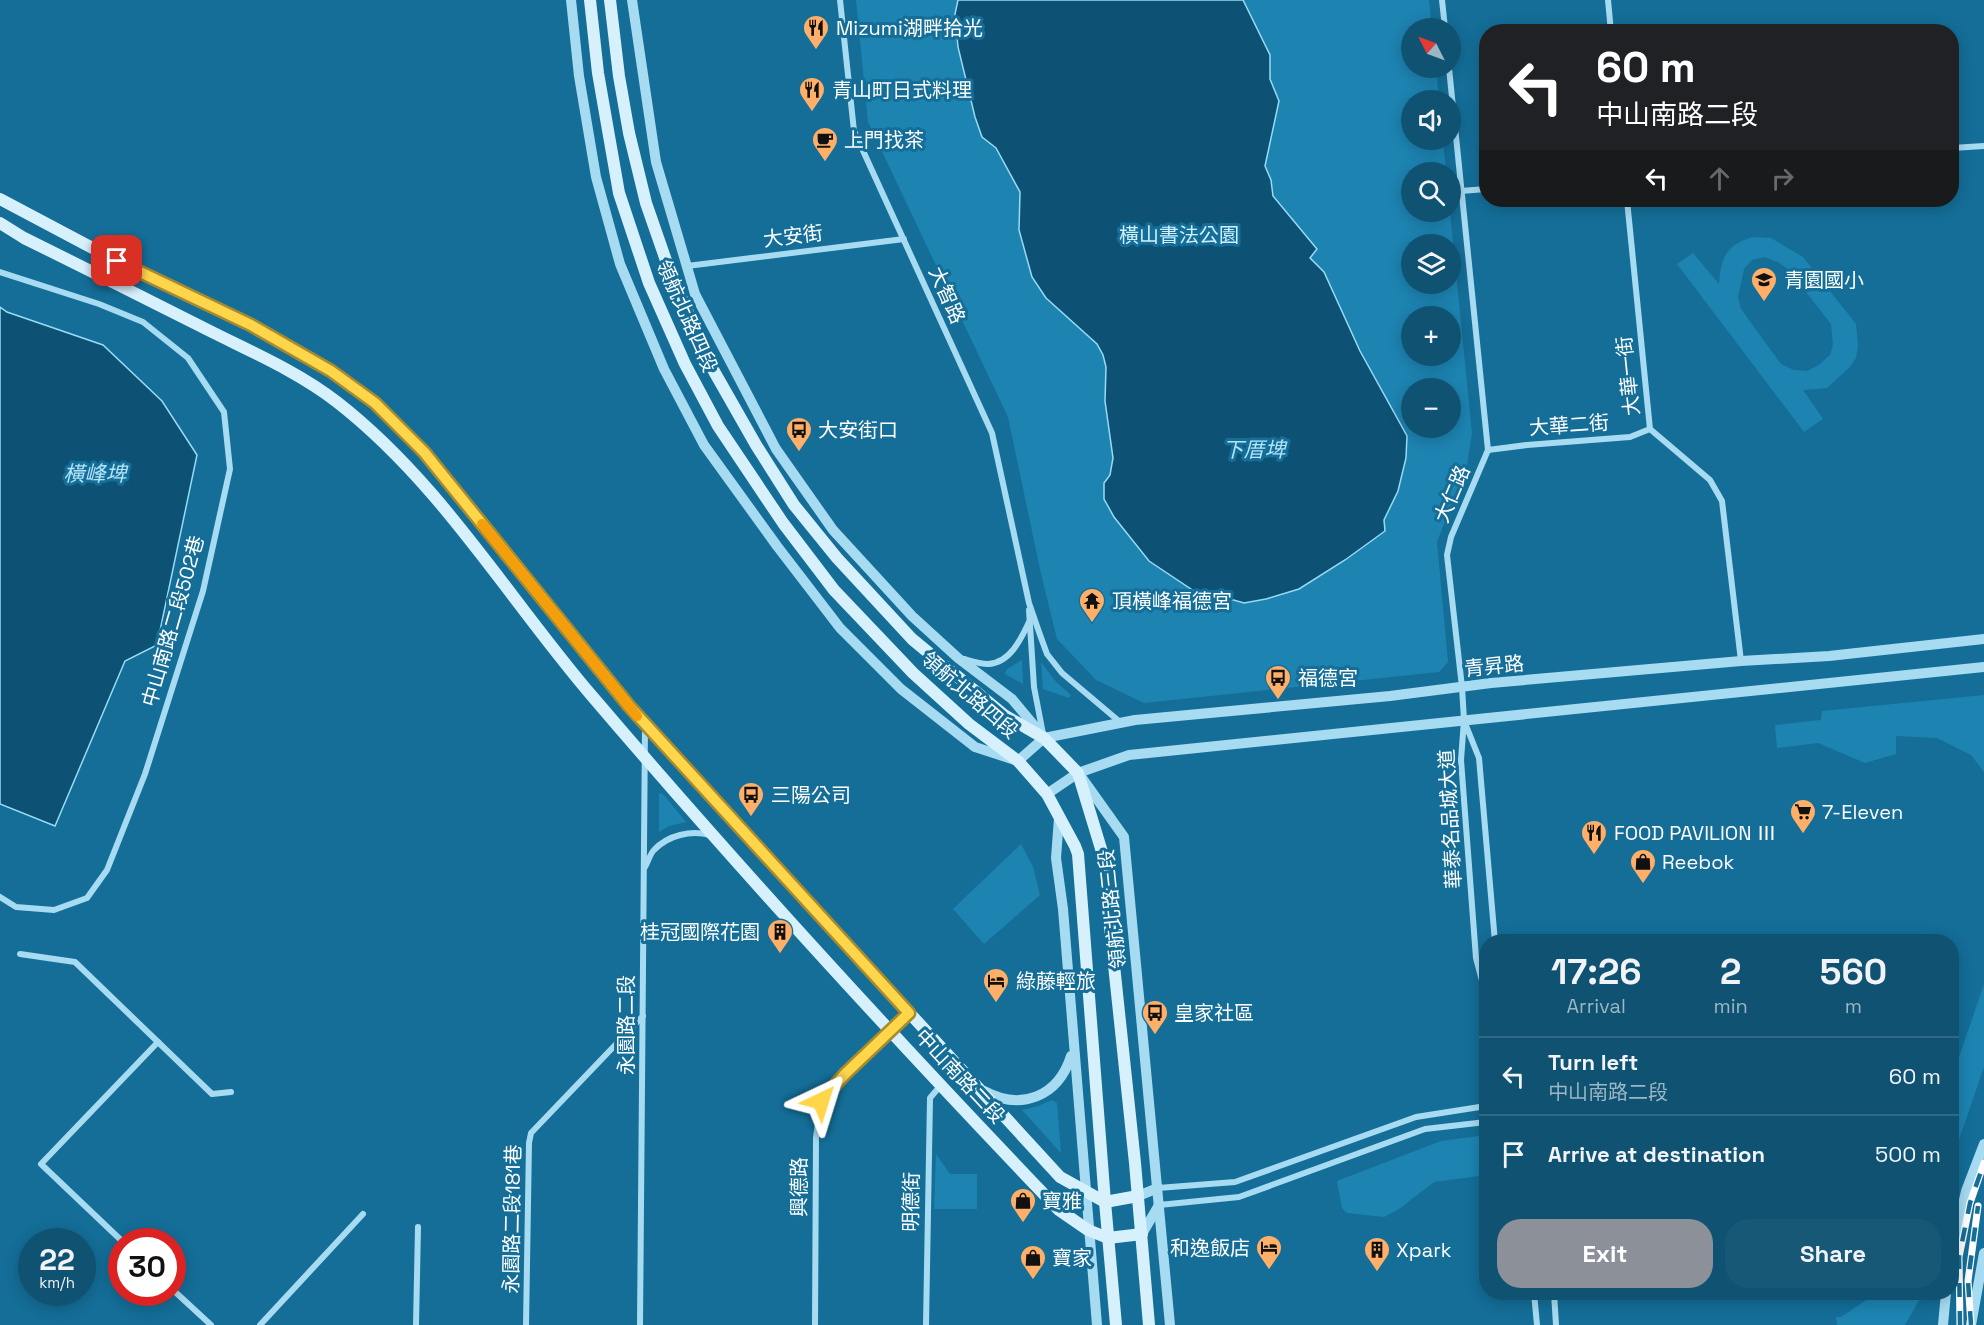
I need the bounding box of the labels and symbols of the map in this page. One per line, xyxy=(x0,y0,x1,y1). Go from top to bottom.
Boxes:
restaurant icon: Mizumi湖畔拾光 xyxy=(801,13,831,51)
place label: Mizumi湖畔拾光 xyxy=(836,15,983,41)
north arrow xyxy=(1401,18,1461,78)
restaurant icon: 青山町日式料理 xyxy=(797,75,827,113)
place label: 青山町日式料理 xyxy=(832,77,972,103)
cafe icon: 上門找茶 xyxy=(810,125,840,163)
place label: 上門找茶 xyxy=(844,127,924,153)
street label: 大安街 xyxy=(762,219,824,253)
park label: 橫山書法公園 xyxy=(1119,222,1239,248)
pin xyxy=(91,235,142,286)
street label: 領航北路四段 xyxy=(651,256,723,376)
street label: 大智路 xyxy=(923,262,971,328)
school or university icon: 青園國小 xyxy=(1749,265,1779,303)
place label: 青園國小 xyxy=(1784,267,1864,293)
street label: 大華一街 xyxy=(1611,335,1645,417)
street label: 大華二街 xyxy=(1528,409,1610,441)
bus stop icon: 大安街口 xyxy=(784,415,814,453)
place label: 大安街口 xyxy=(818,417,898,443)
water label: 下厝埤 xyxy=(1223,436,1288,463)
water label: 橫峰埤 xyxy=(64,460,129,487)
street label: 大仁路 xyxy=(1428,461,1476,527)
street label: 中山南路二段502巷 xyxy=(136,532,210,710)
temple icon: 頂橫峰福德宮 xyxy=(1077,586,1107,624)
place label: 頂橫峰福德宮 xyxy=(1112,588,1232,614)
street label: 領航北路四段 xyxy=(916,646,1024,744)
street label: 青昇路 xyxy=(1463,650,1525,682)
bus stop icon: 福德宮 xyxy=(1263,663,1293,701)
place label: 福德宮 xyxy=(1298,665,1358,691)
street label: 華泰名品城大道 xyxy=(1433,748,1467,890)
bus stop icon: 三陽公司 xyxy=(736,780,766,818)
place label: 三陽公司 xyxy=(771,782,851,808)
supermarket icon: 7-Eleven xyxy=(1788,797,1818,835)
place label: 7-Eleven xyxy=(1822,799,1903,825)
restaurant icon: FOOD PAVILION Ⅲ xyxy=(1579,818,1609,856)
place label: FOOD PAVILION Ⅲ xyxy=(1614,820,1777,846)
shop icon: Reebok xyxy=(1628,847,1658,885)
street label: 領航北路三段 xyxy=(1093,848,1131,970)
place label: Reebok xyxy=(1662,849,1735,875)
building icon: 桂冠國際花園 xyxy=(765,917,795,955)
place label: 桂冠國際花園 xyxy=(640,919,760,945)
hotel icon: 綠藤輕旅 xyxy=(981,966,1011,1004)
place label: 綠藤輕旅 xyxy=(1016,968,1096,994)
street label: 永園路二段 xyxy=(613,975,639,1075)
bus stop icon: 皇家社區 xyxy=(1140,998,1170,1036)
place label: 皇家社區 xyxy=(1174,1000,1254,1026)
street label: 中山南路二段 xyxy=(910,1023,1010,1129)
position arrow xyxy=(789,1069,853,1133)
street label: 永園路二段181巷 xyxy=(498,1144,526,1294)
street label: 興德路 xyxy=(786,1157,812,1217)
street label: 明德街 xyxy=(897,1172,925,1232)
shop icon: 寶雅 xyxy=(1008,1186,1038,1224)
place label: 寶雅 xyxy=(1042,1188,1082,1214)
speed limit sign: 30 xyxy=(108,1228,186,1306)
hotel icon: 和逸飯店 xyxy=(1254,1233,1284,1271)
place label: 和逸飯店 xyxy=(1170,1235,1250,1261)
building icon: Xpark xyxy=(1362,1235,1392,1273)
place label: Xpark xyxy=(1396,1237,1452,1263)
shop icon: 寶家 xyxy=(1018,1243,1048,1281)
place label: 寶家 xyxy=(1052,1245,1092,1271)

